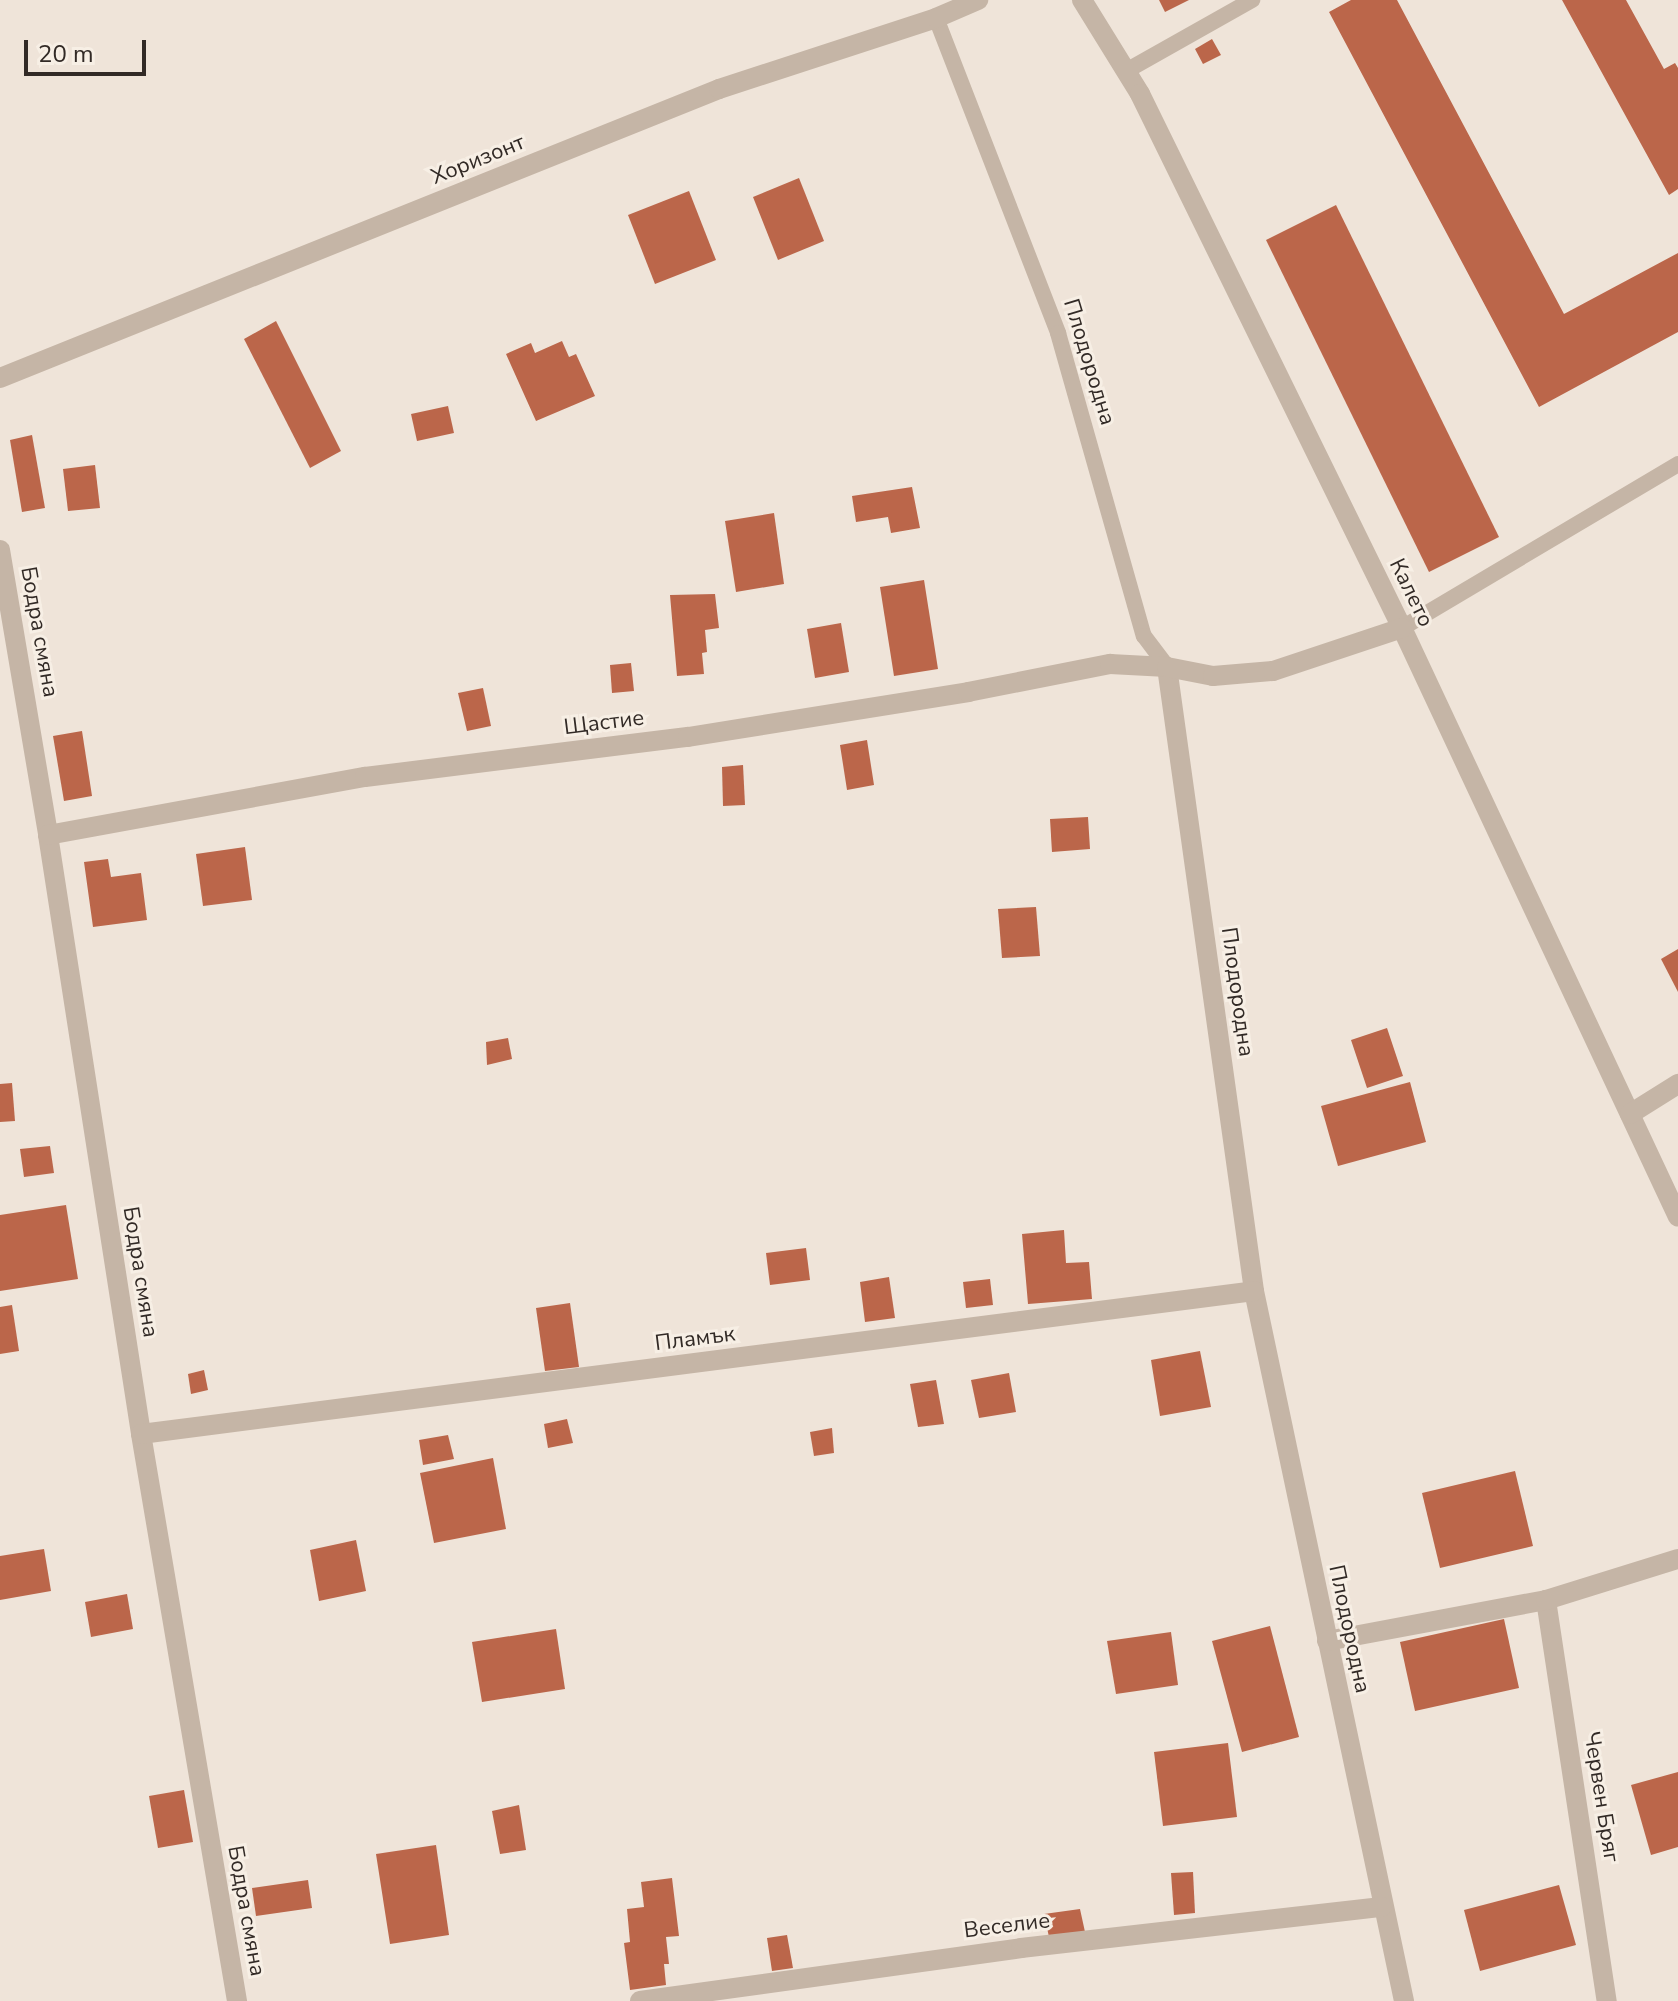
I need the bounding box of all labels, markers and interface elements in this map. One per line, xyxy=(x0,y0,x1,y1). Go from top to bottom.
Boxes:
scale bar xyxy=(28,24,150,74)
text: 20 m xyxy=(38,38,94,70)
street label: Хоризонт xyxy=(427,129,529,191)
street label: Плодородна xyxy=(1057,296,1121,428)
street label: Калето xyxy=(1383,555,1439,631)
street label: Бодра смяна xyxy=(15,565,63,699)
street label: Щастие xyxy=(562,705,646,741)
street label: Плодородна xyxy=(1215,926,1259,1058)
street label: Бодра смяна xyxy=(117,1205,163,1339)
street label: Пламък xyxy=(653,1321,737,1357)
street label: Плодородна xyxy=(1323,1562,1375,1696)
street label: Червен Бряг xyxy=(1578,1730,1624,1864)
street label: Бодра смяна xyxy=(222,1844,270,1978)
street label: Веселие xyxy=(962,1908,1052,1944)

